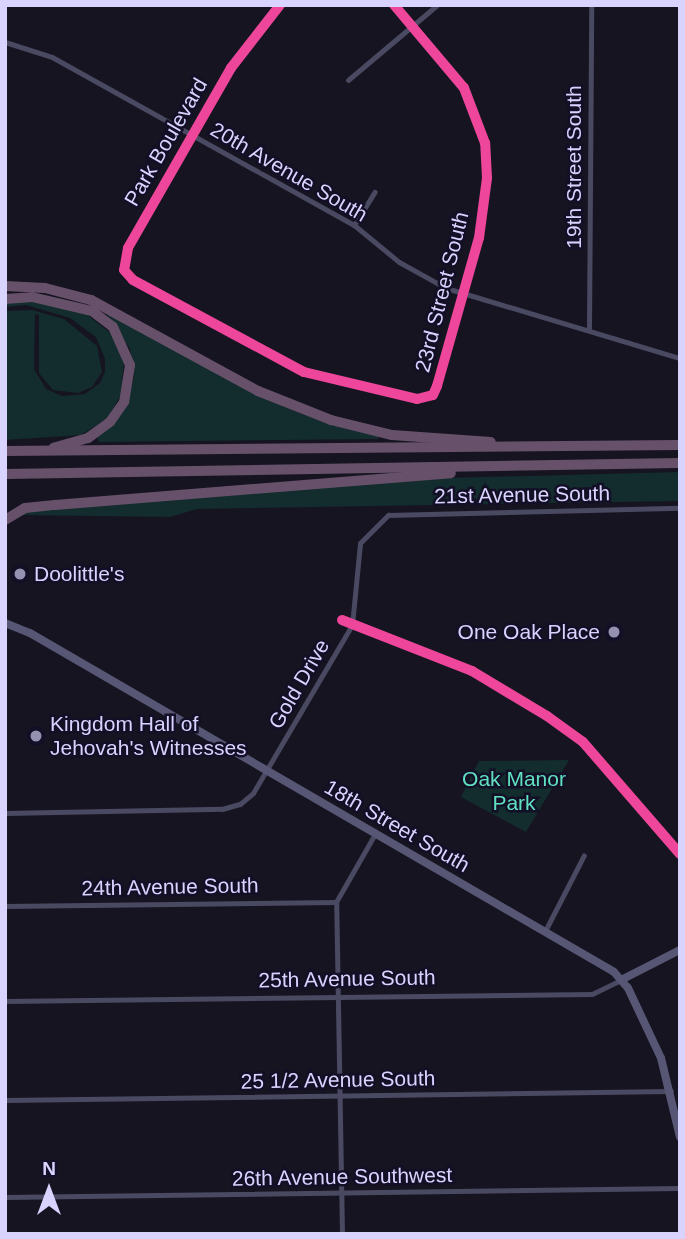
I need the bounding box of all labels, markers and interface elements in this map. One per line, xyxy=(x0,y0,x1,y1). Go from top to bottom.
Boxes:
street label: Park Boulevard xyxy=(119,74,213,210)
street label: 19th Street South xyxy=(561,85,587,249)
street label: 20th Avenue South xyxy=(206,117,372,227)
street label: 23rd Street South xyxy=(410,209,474,375)
street label: 21st Avenue South xyxy=(433,481,611,509)
place label: Doolittle's xyxy=(34,561,124,587)
marker: Doolittle's xyxy=(12,566,28,582)
place label: One Oak Place xyxy=(458,619,600,645)
marker: One Oak Place xyxy=(606,624,622,640)
street label: Gold Drive xyxy=(263,635,335,733)
place label: Kingdom Hall of Jehovah's Witnesses xyxy=(50,711,247,761)
marker: Kingdom Hall of Jehovah's Witnesses xyxy=(28,728,44,744)
park label: Oak Manor Park xyxy=(462,766,566,816)
street label: 18th Street South xyxy=(320,774,474,878)
street label: 24th Avenue South xyxy=(81,873,259,901)
street label: 25th Avenue South xyxy=(258,965,436,993)
street label: 25 1/2 Avenue South xyxy=(240,1066,436,1094)
north arrow xyxy=(14,1155,84,1225)
text: N xyxy=(42,1158,56,1179)
street label: 26th Avenue Southwest xyxy=(231,1162,453,1192)

